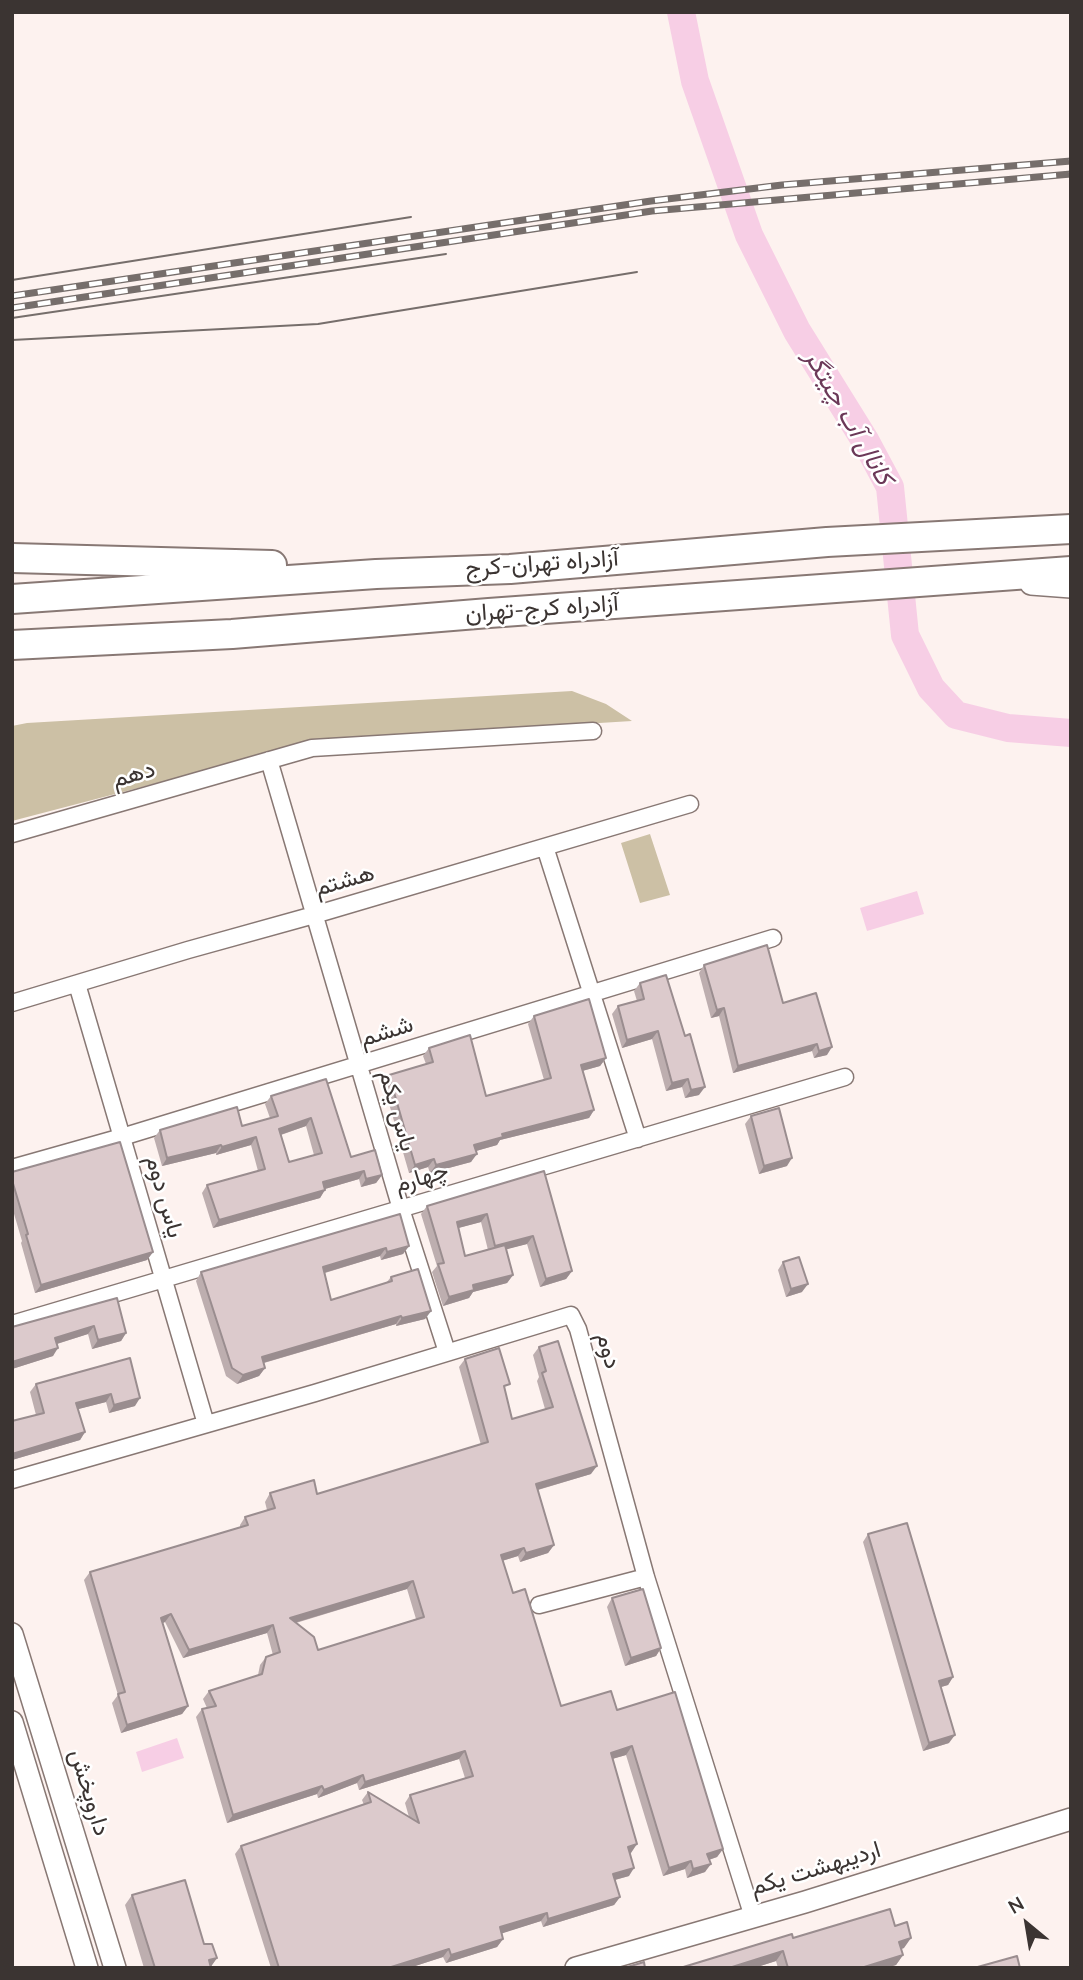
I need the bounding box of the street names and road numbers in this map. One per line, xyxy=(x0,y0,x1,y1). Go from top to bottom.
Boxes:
street label: آزادراه تهران-کرج xyxy=(464,545,620,585)
street label: آزادراه کرج-تهران xyxy=(464,590,620,630)
street label: دهم xyxy=(109,756,159,796)
street label: هشتم xyxy=(312,860,378,904)
street label: ششم xyxy=(357,1011,417,1055)
street label: یاس یکم xyxy=(371,1067,421,1155)
street label: یاس دوم xyxy=(137,1152,189,1242)
street label: چهارم xyxy=(392,1157,452,1201)
street label: دوم xyxy=(588,1330,626,1372)
street label: داروپخش xyxy=(61,1746,115,1840)
street label: اردیبهشت یکم xyxy=(747,1837,885,1903)

